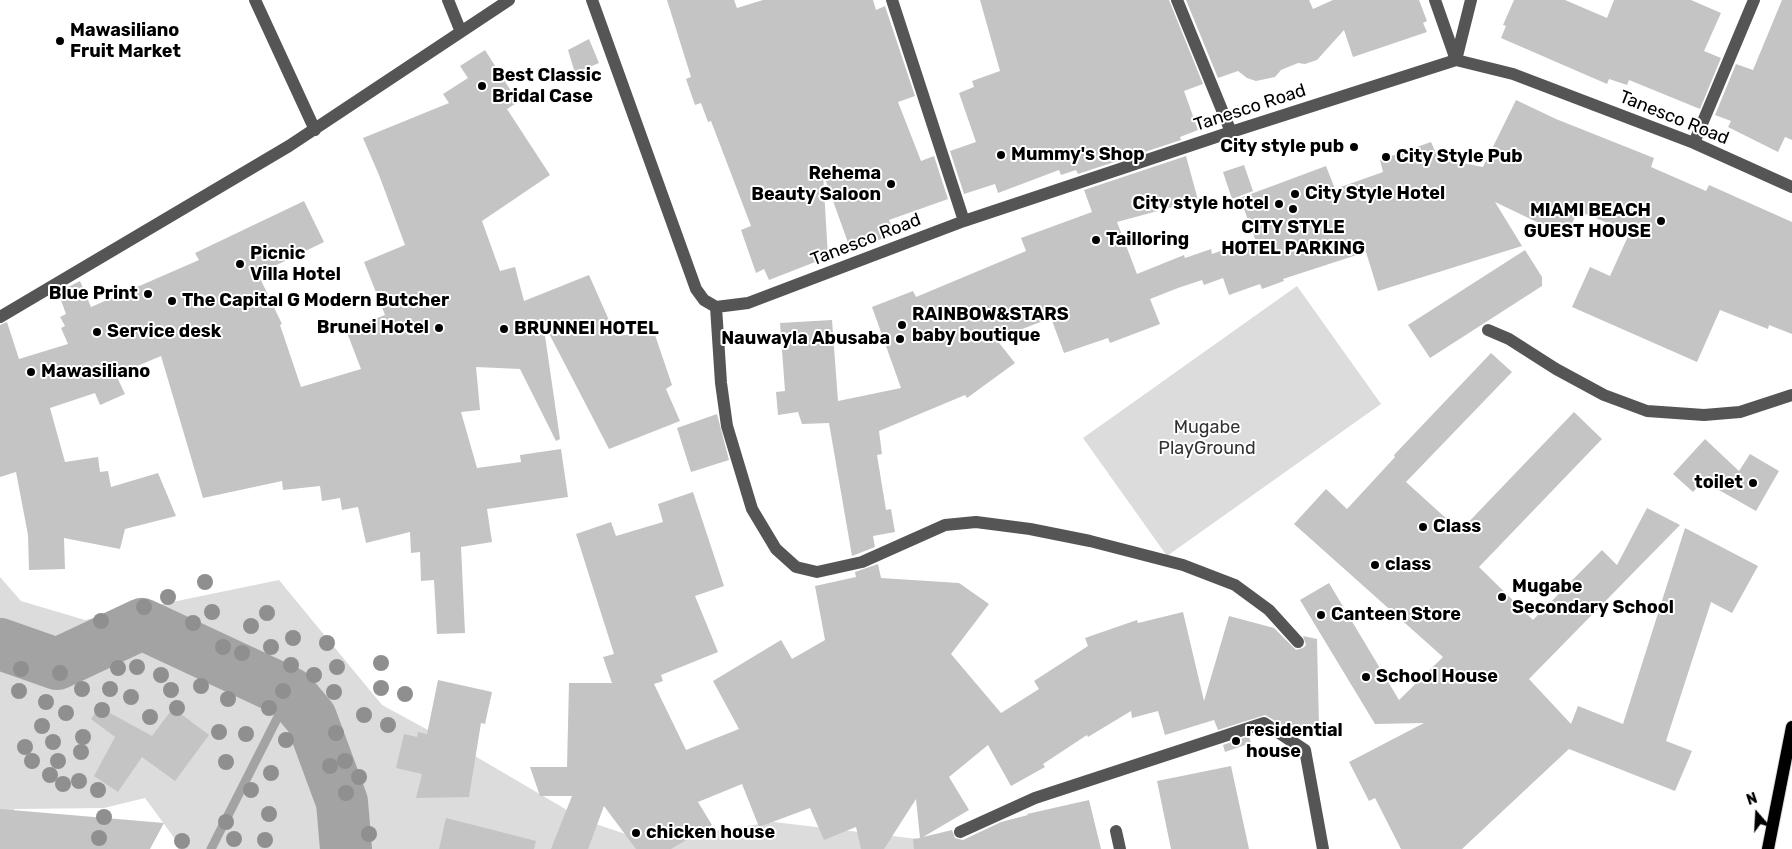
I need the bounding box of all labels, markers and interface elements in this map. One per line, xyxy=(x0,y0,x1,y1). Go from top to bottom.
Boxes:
place label: Mawasiliano Fruit Market xyxy=(70,20,181,62)
marker: Mawasiliano Fruit Market xyxy=(54,35,66,47)
place label: Best Classic Bridal Case xyxy=(492,65,602,108)
marker: Best Classic Bridal Case xyxy=(476,80,488,92)
street label: Tanesco Road xyxy=(1191,80,1309,136)
street label: Tanesco Road xyxy=(1616,86,1732,150)
place label: City style pub xyxy=(1220,136,1344,158)
marker: City style pub xyxy=(1348,141,1360,153)
place label: Mummy's Shop xyxy=(1011,144,1145,166)
place label: City Style Pub xyxy=(1396,146,1523,168)
marker: Mummy's Shop xyxy=(995,149,1007,161)
marker: City Style Pub xyxy=(1380,151,1392,163)
place label: Rehema Beauty Saloon xyxy=(751,163,881,205)
marker: Rehema Beauty Saloon xyxy=(885,178,897,190)
place label: City Style Hotel xyxy=(1305,183,1445,205)
marker: City Style Hotel xyxy=(1289,188,1301,200)
place label: City style hotel xyxy=(1133,193,1269,215)
marker: City style hotel xyxy=(1273,198,1285,210)
place label: MIAMI BEACH GUEST HOUSE xyxy=(1524,200,1651,242)
marker: CITY STYLE HOTEL PARKING xyxy=(1287,203,1299,215)
street label: Tanesco Road xyxy=(808,209,924,271)
marker: MIAMI BEACH GUEST HOUSE xyxy=(1655,215,1667,227)
place label: CITY STYLE HOTEL PARKING xyxy=(1221,217,1365,260)
place label: Tailloring xyxy=(1106,229,1189,251)
marker: Tailloring xyxy=(1090,234,1102,246)
place label: Picnic Villa Hotel xyxy=(250,243,341,286)
marker: Picnic Villa Hotel xyxy=(234,258,246,270)
place label: Blue Print xyxy=(49,283,138,305)
marker: Blue Print xyxy=(142,288,154,300)
place label: The Capital G Modern Butcher xyxy=(182,290,449,312)
marker: The Capital G Modern Butcher xyxy=(166,295,178,307)
place label: RAINBOW&STARS baby boutique xyxy=(912,304,1069,346)
place label: Brunei Hotel xyxy=(317,317,429,339)
place label: BRUNNEI HOTEL xyxy=(514,318,659,340)
marker: RAINBOW&STARS baby boutique xyxy=(896,319,908,331)
place label: Service desk xyxy=(107,321,221,343)
marker: Brunei Hotel xyxy=(433,322,445,334)
marker: BRUNNEI HOTEL xyxy=(498,323,510,335)
marker: Service desk xyxy=(91,326,103,338)
place label: Nauwayla Abusaba xyxy=(721,328,890,350)
marker: Nauwayla Abusaba xyxy=(894,333,906,345)
place label: Mawasiliano xyxy=(41,361,150,383)
marker: Mawasiliano xyxy=(25,366,37,378)
park label: Mugabe PlayGround xyxy=(1158,417,1256,459)
place label: toilet xyxy=(1694,472,1743,494)
marker: toilet xyxy=(1747,477,1759,489)
place label: Class xyxy=(1433,516,1481,538)
marker: Class xyxy=(1417,521,1429,533)
place label: class xyxy=(1385,554,1431,576)
marker: class xyxy=(1369,559,1381,571)
place label: Mugabe Secondary School xyxy=(1512,576,1674,618)
marker: Mugabe Secondary School xyxy=(1496,591,1508,603)
place label: Canteen Store xyxy=(1331,604,1461,626)
marker: Canteen Store xyxy=(1315,609,1327,621)
place label: School House xyxy=(1376,666,1498,688)
marker: School House xyxy=(1360,671,1372,683)
place label: residential house xyxy=(1246,720,1343,762)
marker: residential house xyxy=(1230,735,1242,747)
north arrow xyxy=(1732,789,1782,839)
text: N xyxy=(1744,790,1759,809)
place label: chicken house xyxy=(646,822,775,844)
marker: chicken house xyxy=(630,827,642,839)

